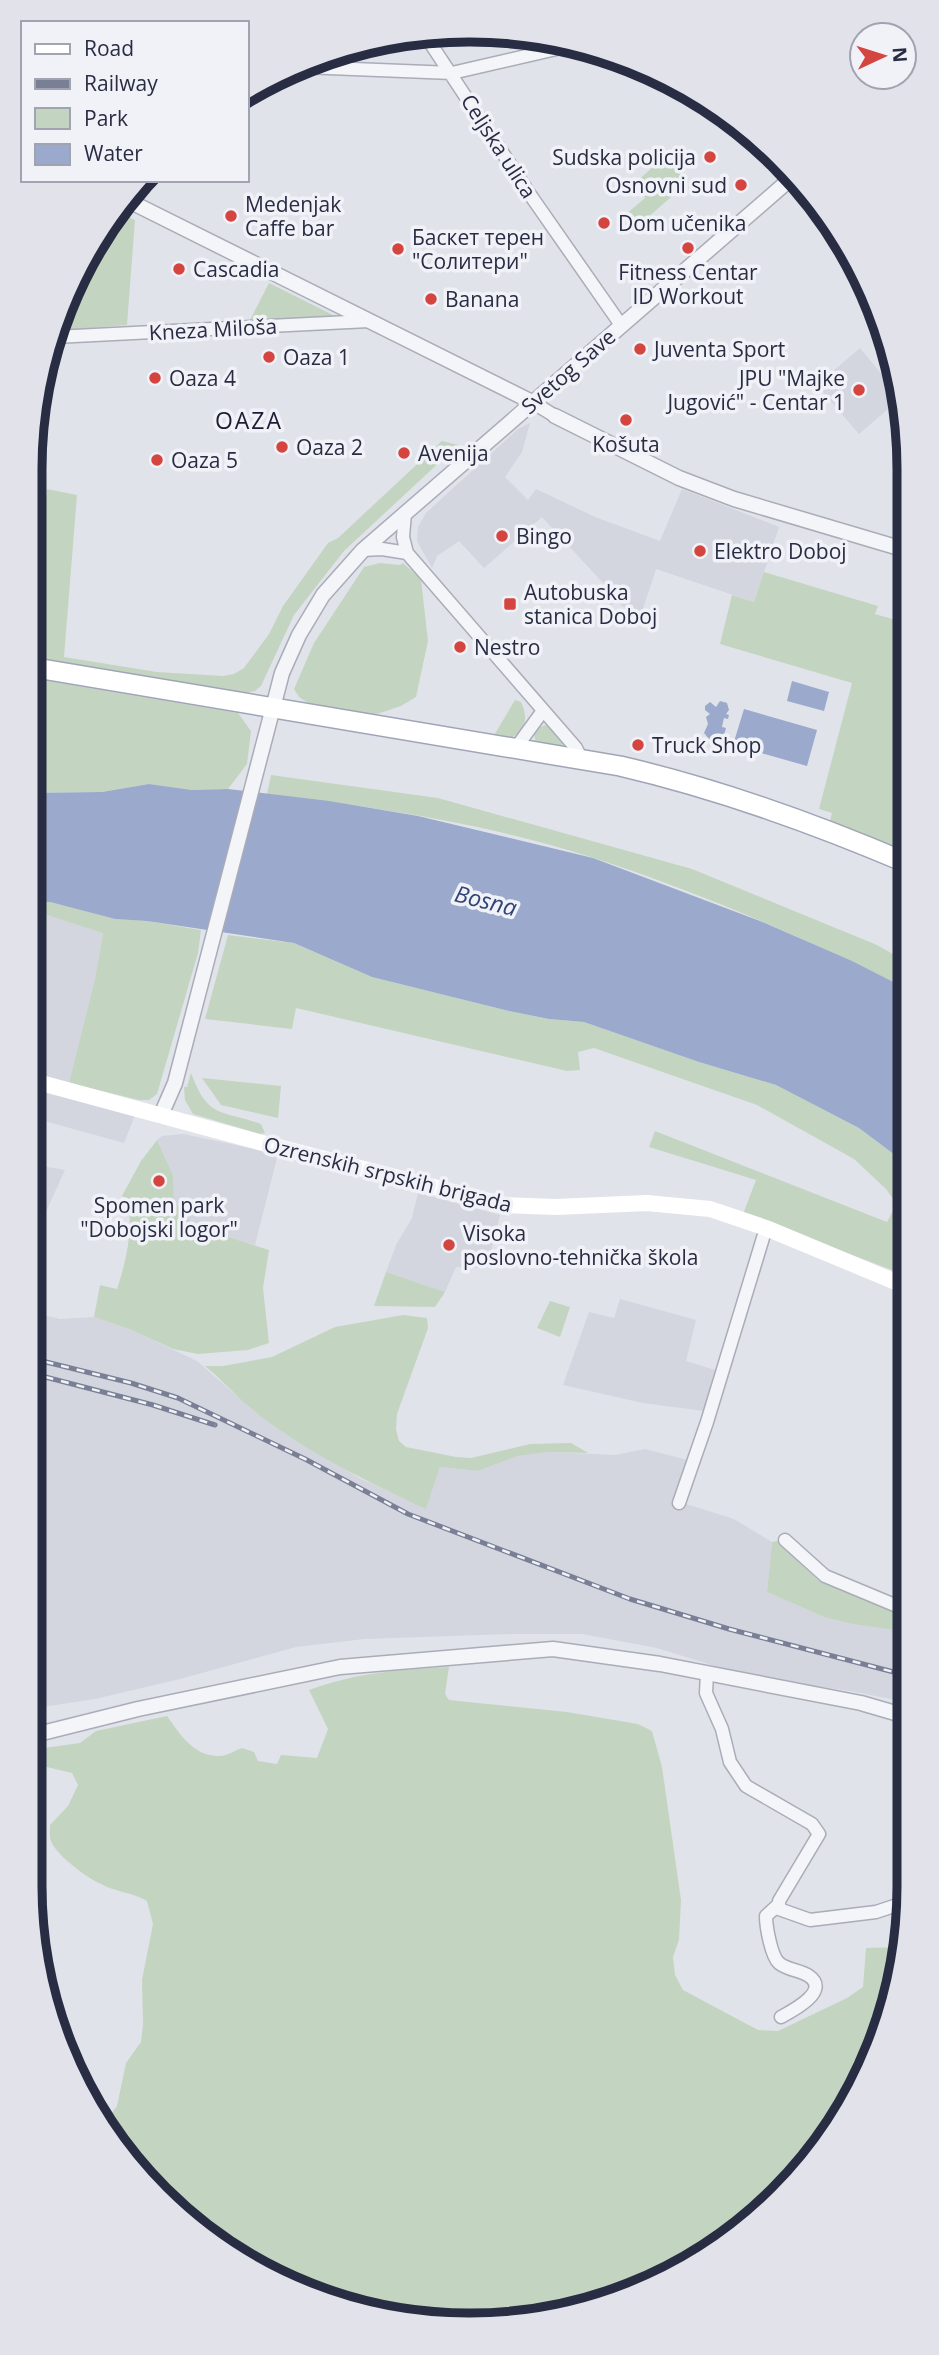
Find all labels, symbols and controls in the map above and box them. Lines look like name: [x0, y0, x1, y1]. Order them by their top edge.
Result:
legend: [21, 21, 248, 182]
north arrow: [848, 21, 918, 91]
text: Road: [84, 34, 134, 62]
text: N: [886, 46, 913, 63]
text: Railway: [84, 69, 158, 97]
street label: Celjska ulica: [455, 88, 543, 204]
text: Park: [84, 104, 128, 132]
text: Water: [84, 139, 143, 167]
place label: Sudska policija: [552, 143, 696, 171]
marker: Sudska policija: [702, 149, 718, 165]
place label: Osnovni sud: [605, 171, 727, 199]
marker: Osnovni sud: [733, 177, 749, 193]
place label: Medenjak Caffe bar: [245, 190, 341, 242]
marker: Medenjak Caffe bar: [223, 208, 239, 224]
place label: Dom učenika: [618, 209, 746, 237]
marker: Dom učenika: [596, 215, 612, 231]
place label: Баскет терен "Солитери": [412, 223, 544, 275]
marker: Fitness Centar ID Workout: [680, 240, 696, 256]
marker: Баскет терен "Солитери": [390, 241, 406, 257]
place label: Cascadia: [193, 255, 279, 283]
place label: Fitness Centar ID Workout: [618, 258, 758, 310]
marker: Cascadia: [171, 261, 187, 277]
place label: Banana: [445, 285, 519, 313]
marker: Banana: [423, 291, 439, 307]
street label: Kneza Miloša: [148, 312, 278, 346]
street label: Svetog Save: [515, 322, 621, 420]
place label: Juventa Sport: [652, 335, 785, 363]
marker: Juventa Sport: [632, 341, 648, 357]
place label: Oaza 1: [283, 343, 350, 371]
marker: Oaza 1: [261, 349, 277, 365]
place label: Oaza 4: [169, 364, 236, 392]
place label: JPU "Majke Jugović" - Centar 1: [665, 364, 845, 416]
marker: Oaza 4: [147, 370, 163, 386]
marker: JPU "Majke Jugović" - Centar 1: [851, 382, 867, 398]
district label: OAZA: [215, 404, 283, 436]
marker: Košuta: [618, 412, 634, 428]
place label: Košuta: [592, 430, 660, 458]
place label: Oaza 2: [296, 433, 363, 461]
marker: Oaza 2: [274, 439, 290, 455]
place label: Avenija: [418, 439, 489, 467]
marker: Avenija: [396, 445, 412, 461]
place label: Oaza 5: [171, 446, 238, 474]
marker: Oaza 5: [149, 452, 165, 468]
place label: Bingo: [516, 522, 572, 550]
marker: Bingo: [494, 528, 510, 544]
place label: Elektro Doboj: [714, 537, 847, 565]
marker: Elektro Doboj: [692, 543, 708, 559]
place label: Autobuska stanica Doboj: [524, 578, 657, 630]
marker: Autobuska stanica Doboj: [502, 596, 518, 612]
place label: Nestro: [474, 633, 540, 661]
marker: Nestro: [452, 639, 468, 655]
place label: Truck Shop: [652, 731, 761, 759]
marker: Truck Shop: [630, 737, 646, 753]
water label: Bosna: [452, 877, 520, 923]
street label: Ozrenskih srpskih brigada: [261, 1130, 515, 1218]
marker: Spomen park "Dobojski logor": [151, 1173, 167, 1189]
place label: Spomen park "Dobojski logor": [80, 1191, 238, 1243]
place label: Visoka poslovno-tehnička škola: [463, 1219, 698, 1271]
marker: Visoka poslovno-tehnička škola: [441, 1237, 457, 1253]

